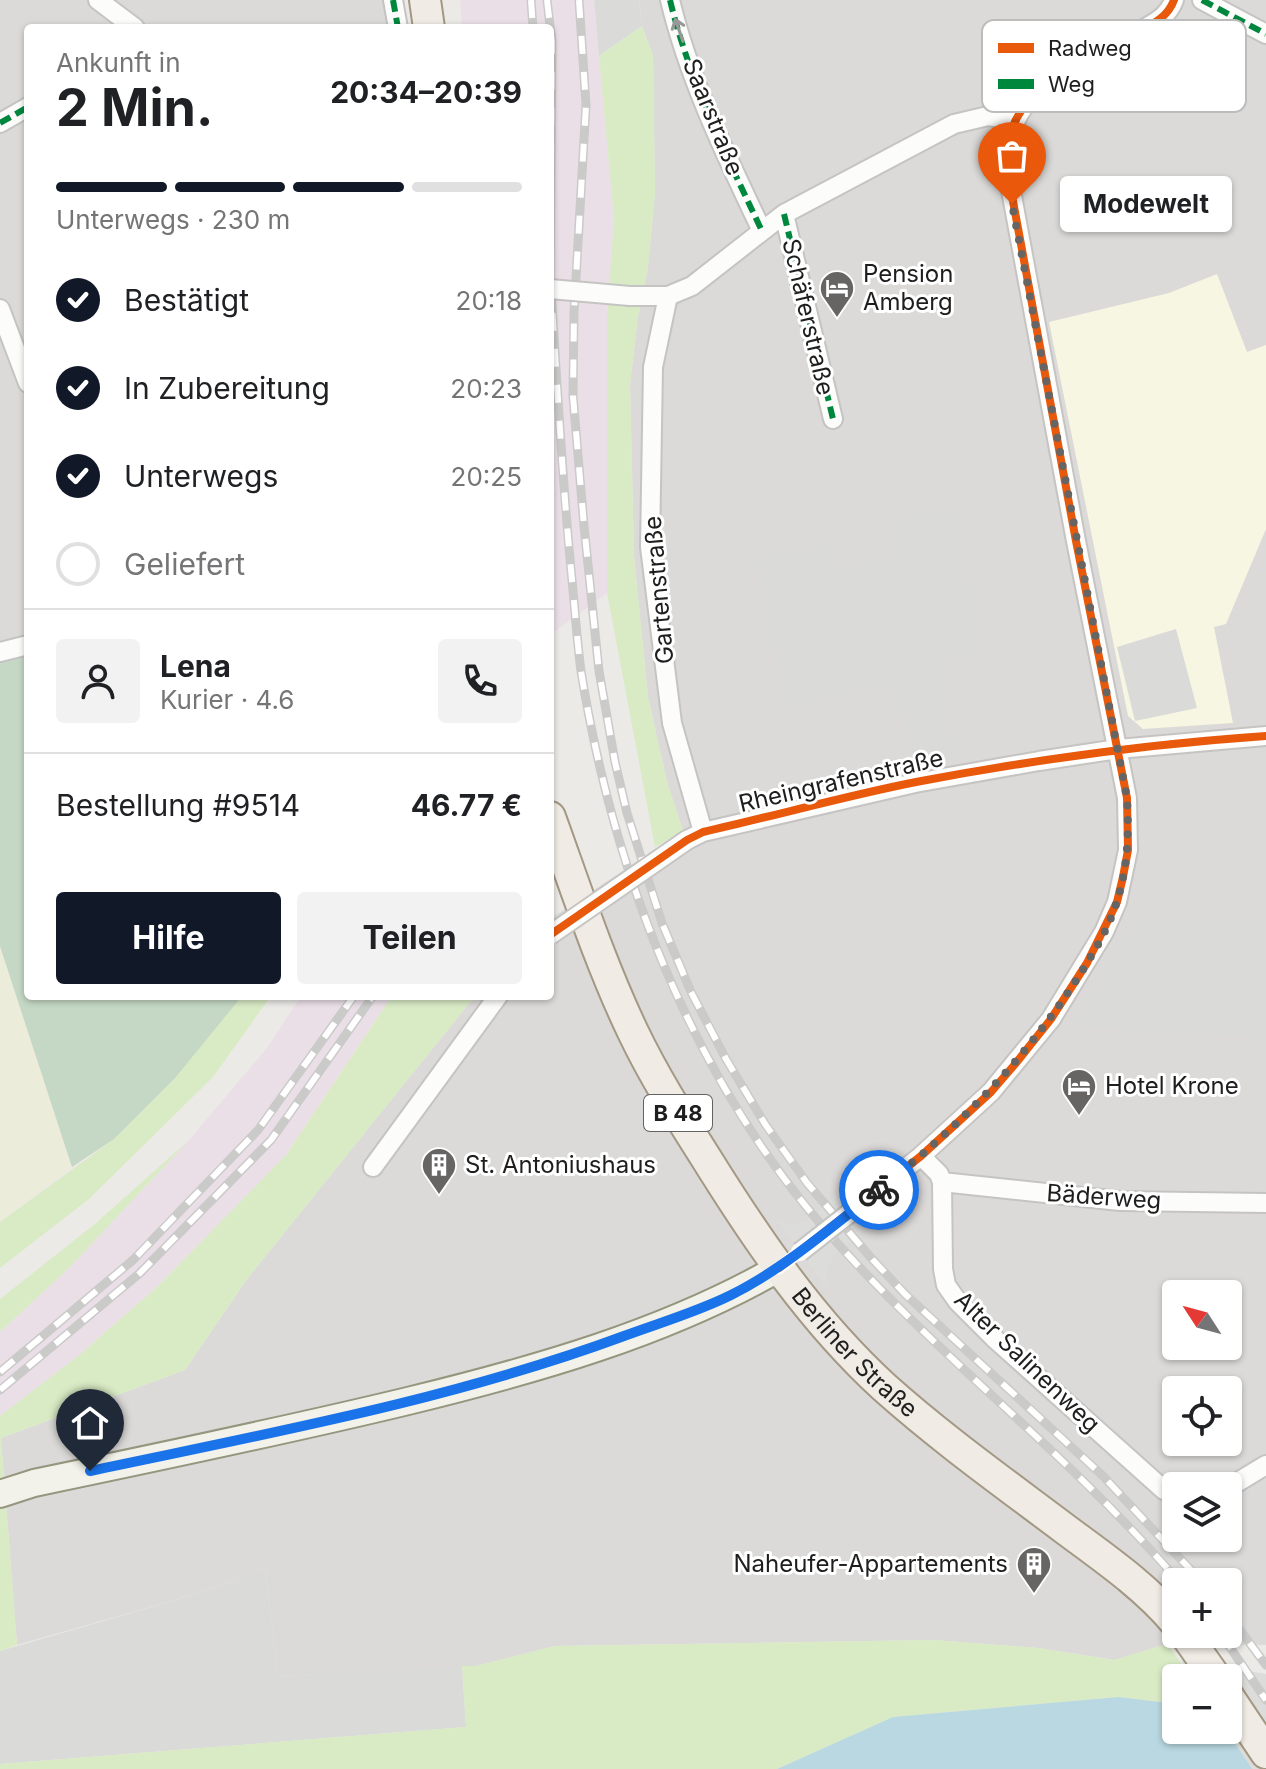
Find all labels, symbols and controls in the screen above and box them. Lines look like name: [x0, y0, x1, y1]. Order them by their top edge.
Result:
one-way arrow: [671, 18, 686, 43]
legend: [982, 20, 1246, 112]
text: Radweg: [1048, 35, 1132, 61]
text: Ankunft in: [56, 47, 181, 78]
street label: Saarstraße: [677, 54, 750, 179]
text: Weg: [1048, 71, 1095, 97]
text: 20:34–20:39: [330, 74, 522, 110]
text: 2 Min.: [56, 76, 213, 139]
pin: [978, 122, 1046, 204]
icon: bag: [990, 134, 1034, 178]
callout: Modewelt: [1060, 176, 1232, 232]
text: Modewelt: [1083, 188, 1209, 219]
text: Unterwegs · 230 m: [56, 204, 290, 235]
street label: Schäferstraße: [776, 236, 841, 398]
place label: Pension Amberg: [863, 259, 953, 316]
hotel icon: Pension Amberg: [818, 269, 856, 319]
icon: check: [56, 278, 100, 322]
text: Bestätigt: [124, 282, 249, 318]
text: 20:18: [456, 285, 522, 316]
icon: check: [56, 366, 100, 410]
text: In Zubereitung: [124, 370, 330, 406]
text: 20:23: [450, 373, 522, 404]
icon: check: [56, 454, 100, 498]
text: Unterwegs: [124, 458, 278, 494]
text: 20:25: [451, 461, 522, 492]
street label: Gartenstraße: [638, 515, 679, 665]
text: Geliefert: [124, 546, 245, 582]
button: person: [56, 639, 140, 723]
button: phone: [438, 639, 522, 723]
text: Lena: [160, 648, 231, 684]
text: Kurier · 4.6: [160, 684, 294, 715]
street label: Rheingrafenstraße: [736, 743, 946, 818]
text: Bestellung #9514: [56, 787, 300, 823]
text: 46.77 €: [411, 787, 522, 823]
button: Hilfe: [56, 892, 281, 984]
button: Teilen: [297, 892, 522, 984]
hotel icon: Hotel Krone: [1060, 1067, 1098, 1117]
place label: Hotel Krone: [1105, 1071, 1239, 1100]
road number: B 48: [644, 1095, 712, 1131]
building icon: St. Antoniushaus: [420, 1146, 458, 1196]
place label: St. Antoniushaus: [465, 1150, 656, 1179]
courier: [839, 1150, 919, 1230]
icon: bike: [857, 1168, 901, 1212]
street label: Bäderweg: [1046, 1178, 1162, 1215]
north arrow: [1162, 1280, 1242, 1360]
map controls: [1162, 1280, 1242, 1744]
street label: Berliner Straße: [786, 1282, 923, 1423]
street label: Alter Salinenweg: [949, 1285, 1106, 1438]
button: locate: [1162, 1376, 1242, 1456]
pin: [56, 1389, 124, 1471]
icon: home: [68, 1401, 112, 1445]
button: layers: [1162, 1472, 1242, 1552]
building icon: Naheufer-Appartements: [1015, 1545, 1053, 1595]
place label: Naheufer-Appartements: [733, 1549, 1008, 1578]
button: +: [1162, 1568, 1242, 1648]
button: −: [1162, 1664, 1242, 1744]

